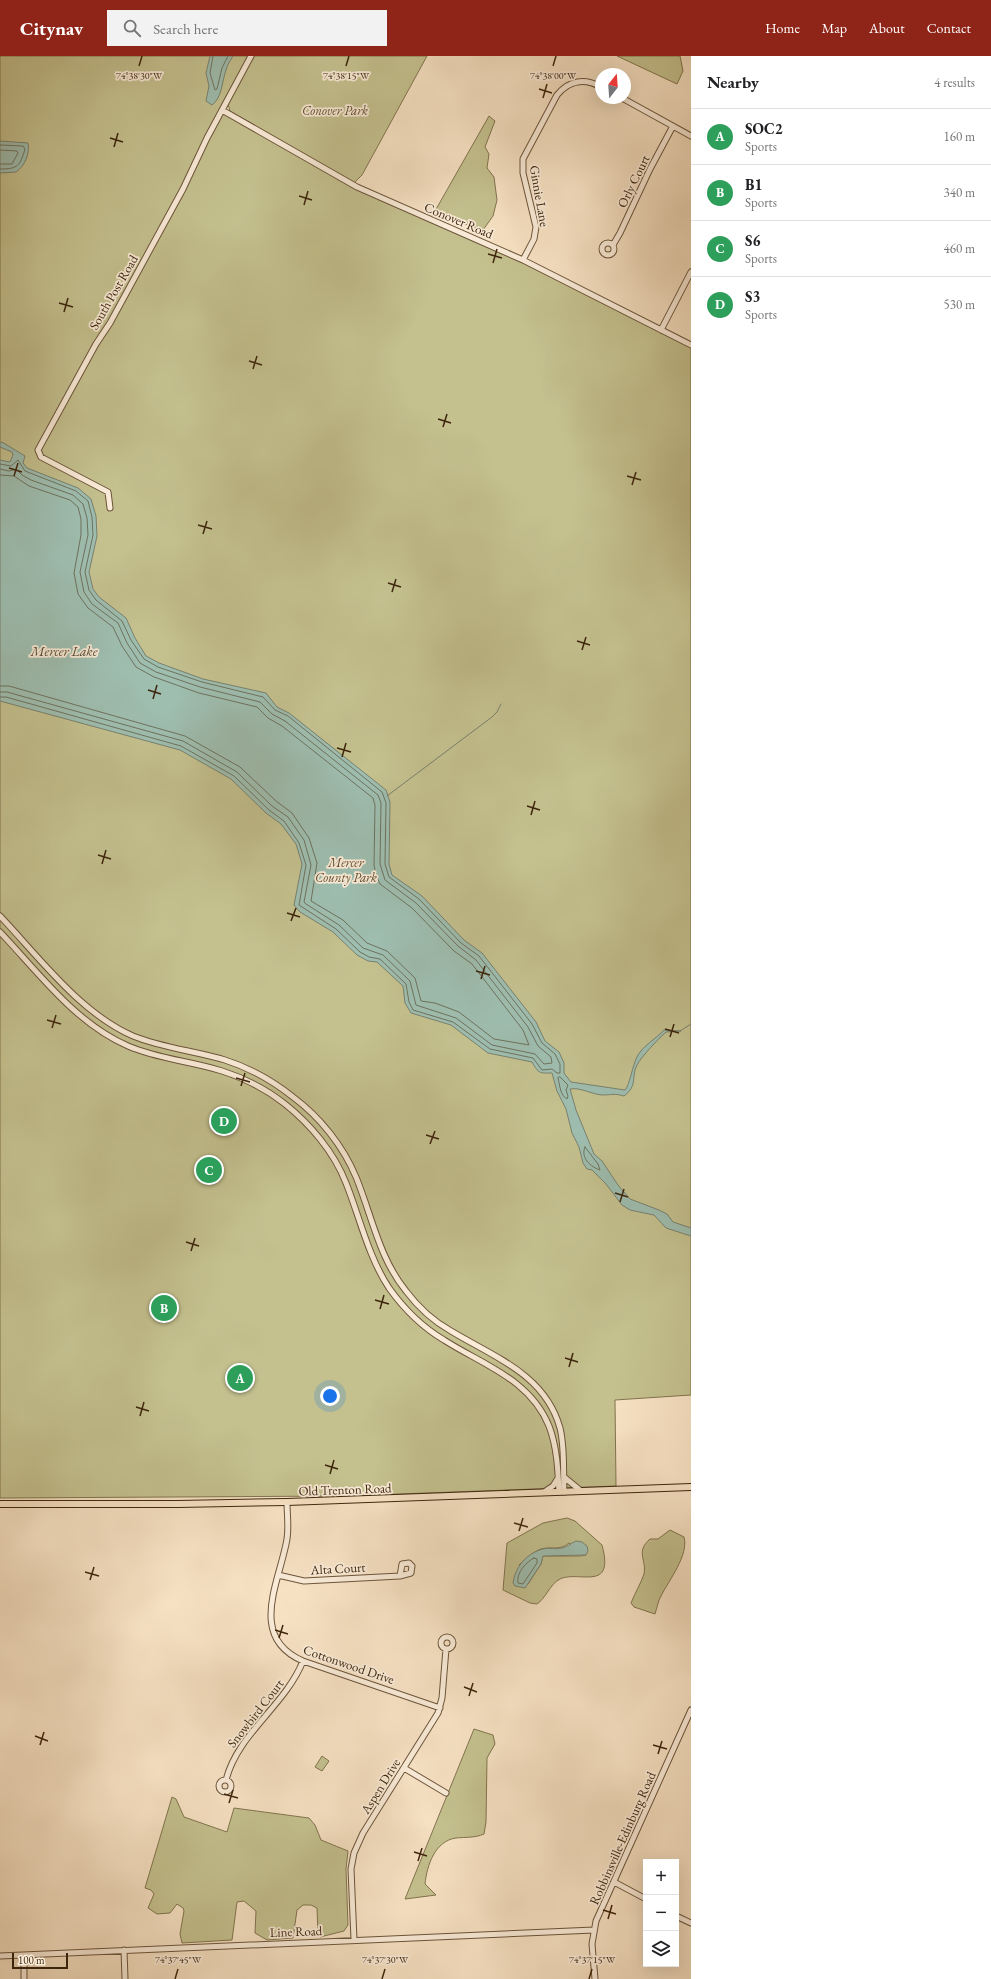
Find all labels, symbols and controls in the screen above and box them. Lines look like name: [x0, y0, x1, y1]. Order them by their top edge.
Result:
search box: [107, 10, 387, 46]
text: Citynav: [20, 16, 83, 41]
icon: search: [121, 17, 143, 39]
text: Search here: [153, 19, 218, 38]
text: Home: [765, 19, 800, 37]
text: Map: [822, 19, 847, 37]
text: About: [869, 19, 905, 37]
text: Contact: [927, 19, 971, 37]
north arrow: [595, 68, 631, 104]
text: 74°38'30"W: [116, 69, 163, 82]
text: 74°38'15"W: [323, 69, 370, 82]
text: 74°38'00"W: [530, 69, 577, 82]
text: Nearby: [707, 71, 759, 93]
text: 4 results: [934, 74, 975, 91]
park label: Conover Park: [302, 102, 368, 119]
text: SOC2: [745, 119, 783, 138]
text: A: [715, 128, 725, 145]
text: 160 m: [944, 128, 975, 145]
text: Sports: [745, 138, 777, 155]
street label: Orly Court: [613, 152, 654, 210]
street label: Ginnie Lane: [526, 164, 553, 228]
text: B1: [745, 175, 762, 194]
text: B: [716, 184, 724, 201]
text: 340 m: [944, 184, 975, 201]
text: Sports: [745, 194, 777, 211]
street label: Conover Road: [422, 198, 496, 243]
text: S6: [745, 231, 760, 250]
text: C: [715, 240, 725, 257]
text: 460 m: [944, 240, 975, 257]
text: Sports: [745, 250, 777, 267]
street label: South Post Road: [85, 251, 142, 333]
text: S3: [745, 287, 760, 306]
text: D: [715, 296, 725, 313]
text: 530 m: [944, 296, 975, 313]
text: Sports: [745, 306, 777, 323]
water label: Mercer Lake: [30, 642, 98, 660]
park label: Mercer County Park: [315, 854, 377, 886]
pin: D: [211, 1106, 237, 1136]
pin: C: [196, 1155, 222, 1185]
pin: B: [151, 1293, 177, 1323]
pin: A: [227, 1363, 253, 1393]
your location: [320, 1386, 340, 1406]
street label: Old Trenton Road: [298, 1479, 392, 1500]
street label: Alta Court: [309, 1559, 366, 1578]
street label: Cottonwood Drive: [301, 1641, 397, 1688]
street label: Snowbird Court: [223, 1676, 287, 1751]
street label: Aspen Drive: [356, 1755, 404, 1818]
street label: Robbinsville-Edinburg Road: [585, 1769, 660, 1907]
map controls: [643, 1859, 679, 1967]
button: +: [643, 1859, 679, 1895]
button: −: [643, 1895, 679, 1931]
street label: Line Road: [269, 1922, 323, 1941]
button: layers: [643, 1931, 679, 1967]
scale bar: [12, 1951, 68, 1970]
text: 100 m: [18, 1953, 45, 1967]
text: 74°37'45"W: [155, 1953, 202, 1966]
text: 74°37'30"W: [362, 1953, 409, 1966]
text: 74°37'15"W: [569, 1953, 616, 1966]

